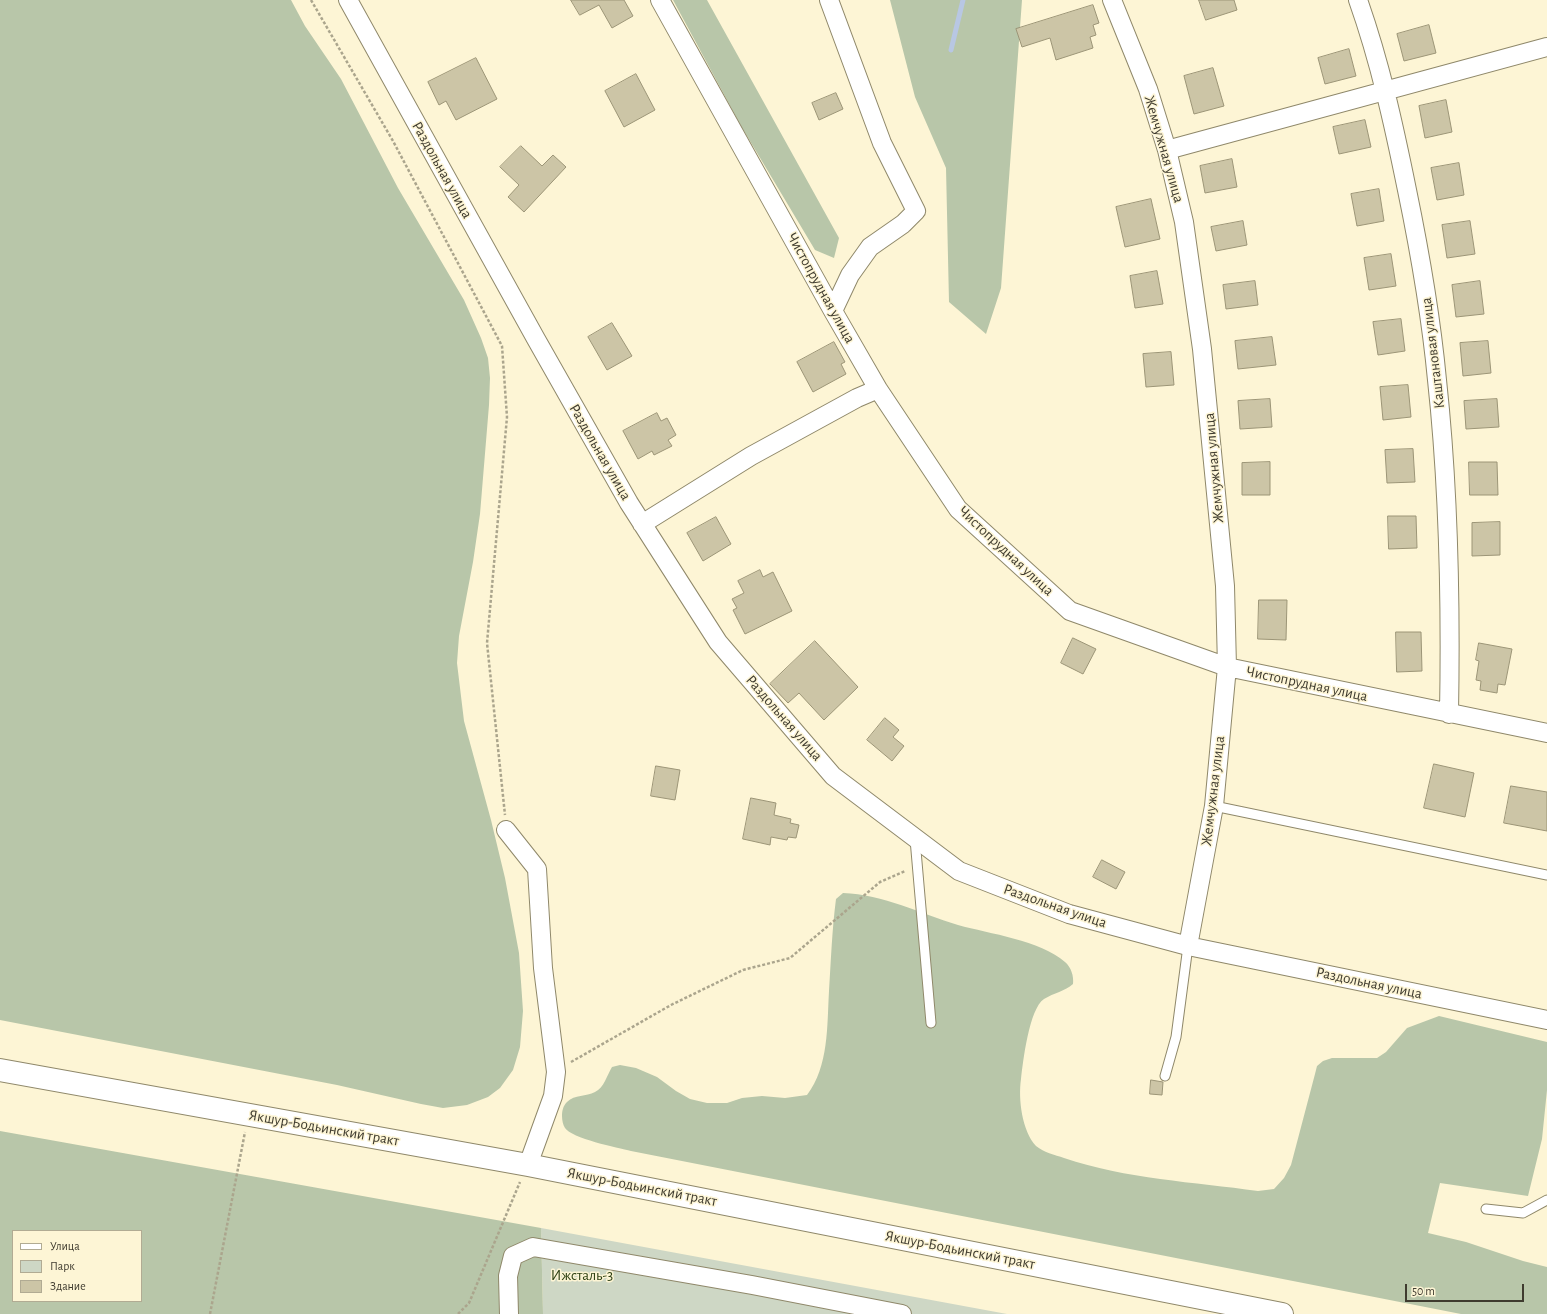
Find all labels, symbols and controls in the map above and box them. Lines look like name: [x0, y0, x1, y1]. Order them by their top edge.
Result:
street label: Жемчужная улица: [1140, 93, 1188, 205]
street label: Раздольная улица: [408, 118, 476, 222]
street label: Чистопрудная улица: [783, 230, 859, 346]
street label: Каштановая улица: [1417, 296, 1449, 410]
street label: Раздольная улица: [565, 401, 635, 503]
street label: Жемчужная улица: [1200, 412, 1228, 524]
street label: Чистопрудная улица: [955, 502, 1057, 600]
street label: Чистопрудная улица: [1245, 662, 1369, 706]
street label: Раздольная улица: [742, 671, 826, 765]
street label: Жемчужная улица: [1197, 735, 1229, 847]
street label: Раздольная улица: [1001, 880, 1109, 932]
street label: Раздольная улица: [1314, 963, 1424, 1003]
street label: Якшур-Бодьинский тракт: [248, 1106, 400, 1150]
street label: Якшур-Бодьинский тракт: [566, 1164, 718, 1210]
street label: Якшур-Бодьинский тракт: [884, 1227, 1036, 1273]
legend: [12, 1230, 142, 1302]
text: Улица: [50, 1240, 80, 1252]
text: Парк: [50, 1260, 75, 1272]
park label: Ижсталь-3: [551, 1266, 613, 1284]
scale bar: [1407, 1276, 1526, 1302]
text: Здание: [50, 1280, 86, 1292]
text: 50 m: [1412, 1285, 1435, 1297]

